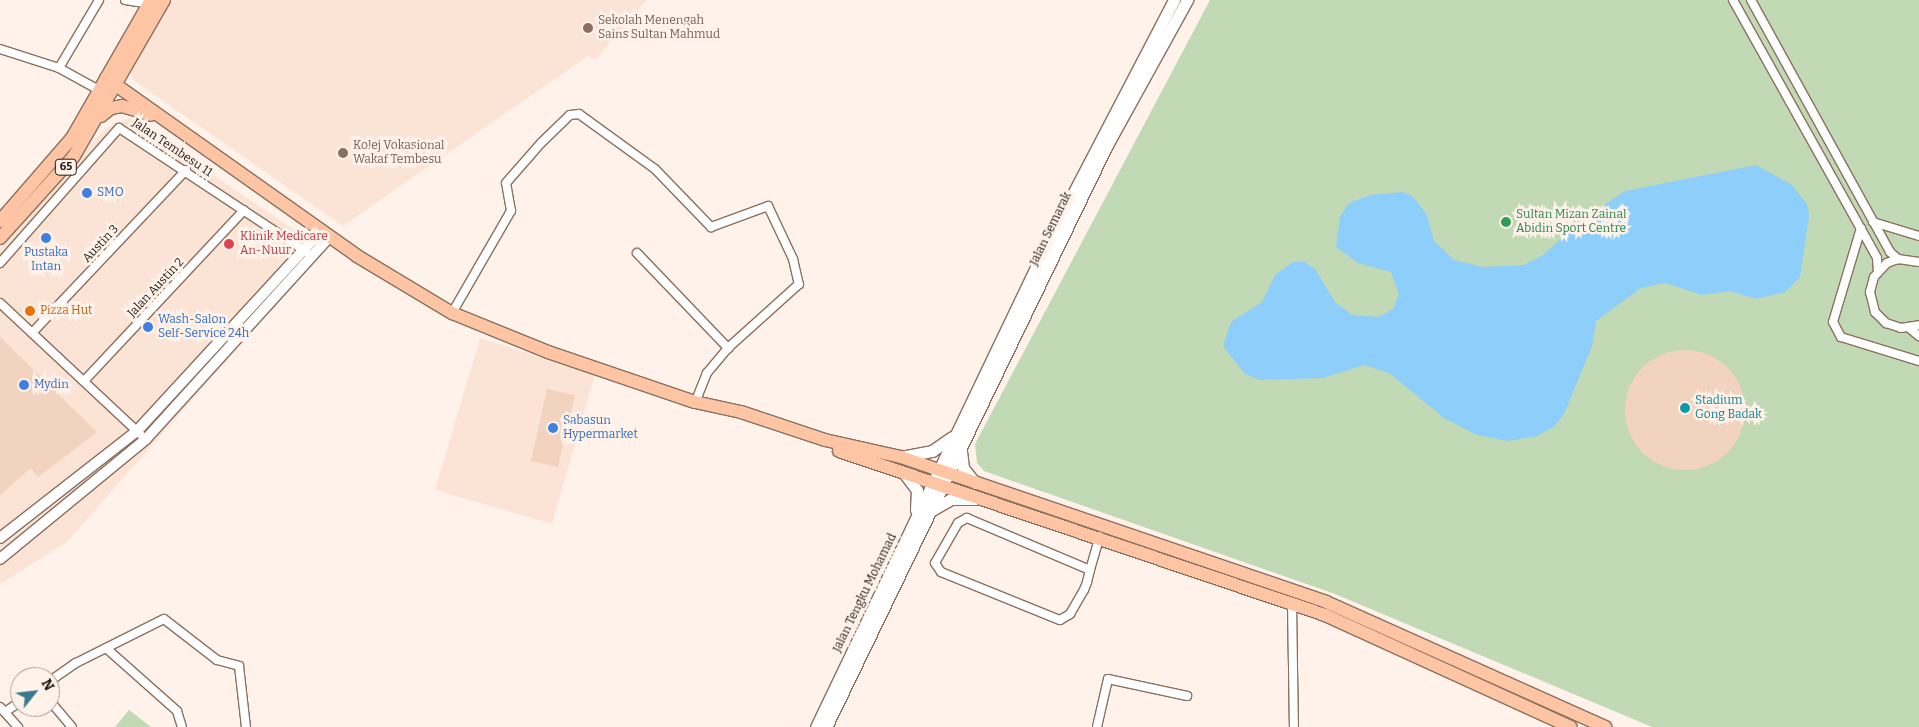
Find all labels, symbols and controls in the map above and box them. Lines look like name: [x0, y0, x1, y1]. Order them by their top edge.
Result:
place label: Sekolah Menengah Sains Sultan Mahmud: [598, 14, 720, 42]
marker: Sekolah Menengah Sains Sultan Mahmud: [582, 22, 594, 34]
street label: Jalan Tembesu 11: [129, 116, 215, 180]
place label: Kolej Vokasional Wakaf Tembesu: [353, 139, 445, 167]
marker: Kolej Vokasional Wakaf Tembesu: [337, 147, 349, 159]
road number: 65: [55, 158, 77, 176]
place label: SMO: [97, 186, 124, 200]
marker: SMO: [81, 187, 93, 199]
street label: Jalan Semarak: [1027, 190, 1075, 268]
place label: Sultan Mizan Zainal Abidin Sport Centre: [1516, 208, 1626, 236]
marker: Sultan Mizan Zainal Abidin Sport Centre: [1500, 216, 1512, 228]
street label: Austin 3: [80, 222, 122, 266]
place label: Klinik Medicare An-Nuur: [240, 230, 328, 258]
marker: Pustaka Intan: [40, 232, 52, 244]
marker: Klinik Medicare An-Nuur: [222, 237, 236, 251]
place label: Pustaka Intan: [24, 246, 68, 274]
street label: Jalan Austin 2: [125, 255, 187, 321]
place label: Pizza Hut: [40, 304, 92, 318]
marker: Pizza Hut: [24, 305, 36, 317]
place label: Wash-Salon Self-Service 24h: [158, 313, 249, 341]
marker: Wash-Salon Self-Service 24h: [142, 321, 154, 333]
place label: Mydin: [34, 378, 69, 392]
marker: Mydin: [18, 379, 30, 391]
place label: Stadium Gong Badak: [1695, 394, 1762, 422]
marker: Stadium Gong Badak: [1679, 402, 1691, 414]
place label: Sabasun Hypermarket: [563, 414, 638, 442]
marker: Sabasun Hypermarket: [547, 422, 559, 434]
street label: Jalan Tengku Mohamad: [830, 531, 900, 655]
north arrow: [10, 667, 60, 717]
text: N: [38, 676, 58, 694]

